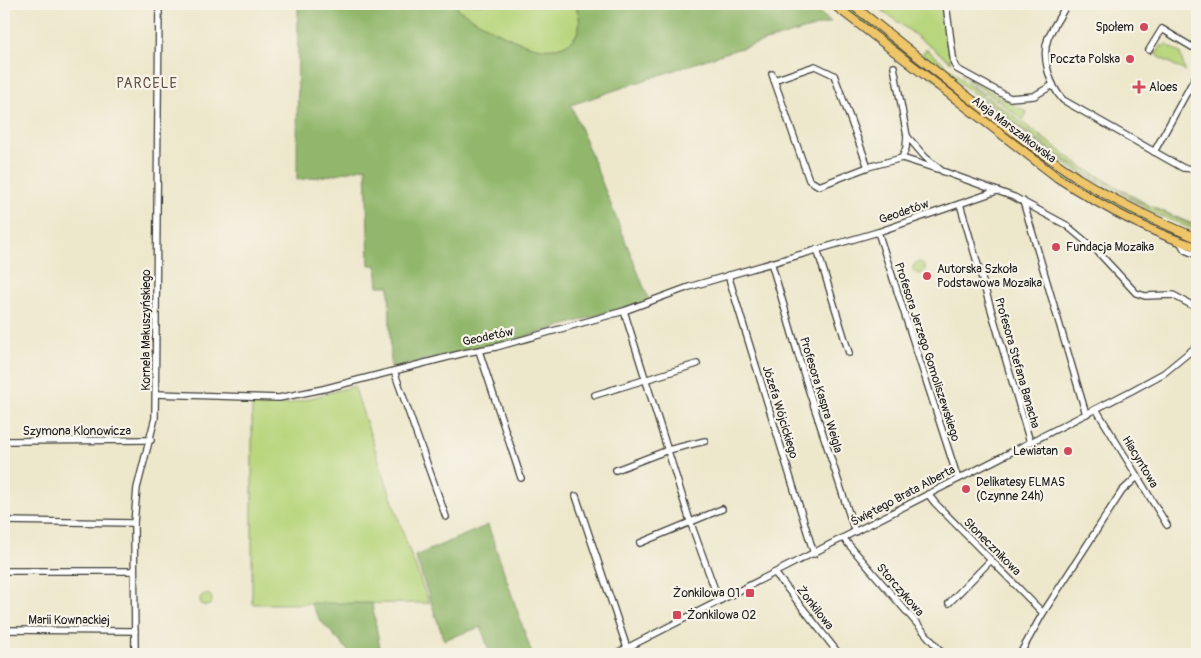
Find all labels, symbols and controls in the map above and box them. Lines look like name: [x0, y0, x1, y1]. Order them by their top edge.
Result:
place label: Społem: [1095, 20, 1134, 35]
marker: Społem: [1138, 21, 1150, 33]
place label: Poczta Polska: [1050, 52, 1120, 67]
marker: Poczta Polska: [1124, 53, 1136, 65]
district label: PARCELE: [116, 75, 178, 92]
place label: Aloes: [1149, 80, 1178, 95]
marker: Aloes: [1133, 81, 1145, 93]
street label: Aleja Marszałkowska: [969, 93, 1059, 167]
street label: Geodetów: [877, 196, 931, 228]
place label: Fundacja Mozaika: [1066, 240, 1155, 255]
marker: Fundacja Mozaika: [1050, 241, 1062, 253]
street label: Profesora Jerzego Gomoliszewskiego: [891, 261, 963, 444]
place label: Autorska Szkoła Podstawowa Mozaika: [937, 262, 1043, 291]
street label: Kornela Makuszyńskiego: [139, 269, 154, 391]
marker: Autorska Szkoła Podstawowa Mozaika: [921, 270, 933, 282]
street label: Profesora Stefana Banacha: [991, 296, 1043, 430]
street label: Geodetów: [461, 324, 515, 350]
street label: Profesora Kaspra Weigla: [796, 335, 846, 455]
street label: Józefa Wójcickiego: [759, 364, 801, 461]
street label: Szymona Klonowicza: [23, 424, 132, 439]
street label: Hiacyntowa: [1119, 433, 1162, 491]
place label: Lewiatan: [1013, 444, 1058, 459]
marker: Lewiatan: [1062, 445, 1074, 457]
street label: Świętego Brata Alberta: [848, 461, 958, 530]
place label: Delikatesy ELMAS (Czynne 24h): [976, 475, 1065, 504]
marker: Delikatesy ELMAS (Czynne 24h): [960, 483, 972, 495]
street label: Słonecznikowa: [960, 515, 1024, 579]
street label: Storczykowa: [873, 561, 927, 620]
street label: Żonkilowa: [793, 582, 838, 633]
place label: Żonkilowa 01: [673, 585, 740, 601]
marker: Żonkilowa 01: [744, 587, 756, 599]
place label: Żonkilowa 02: [687, 607, 756, 623]
marker: Żonkilowa 02: [671, 609, 683, 621]
street label: Marii Kownackiej: [28, 613, 110, 628]

